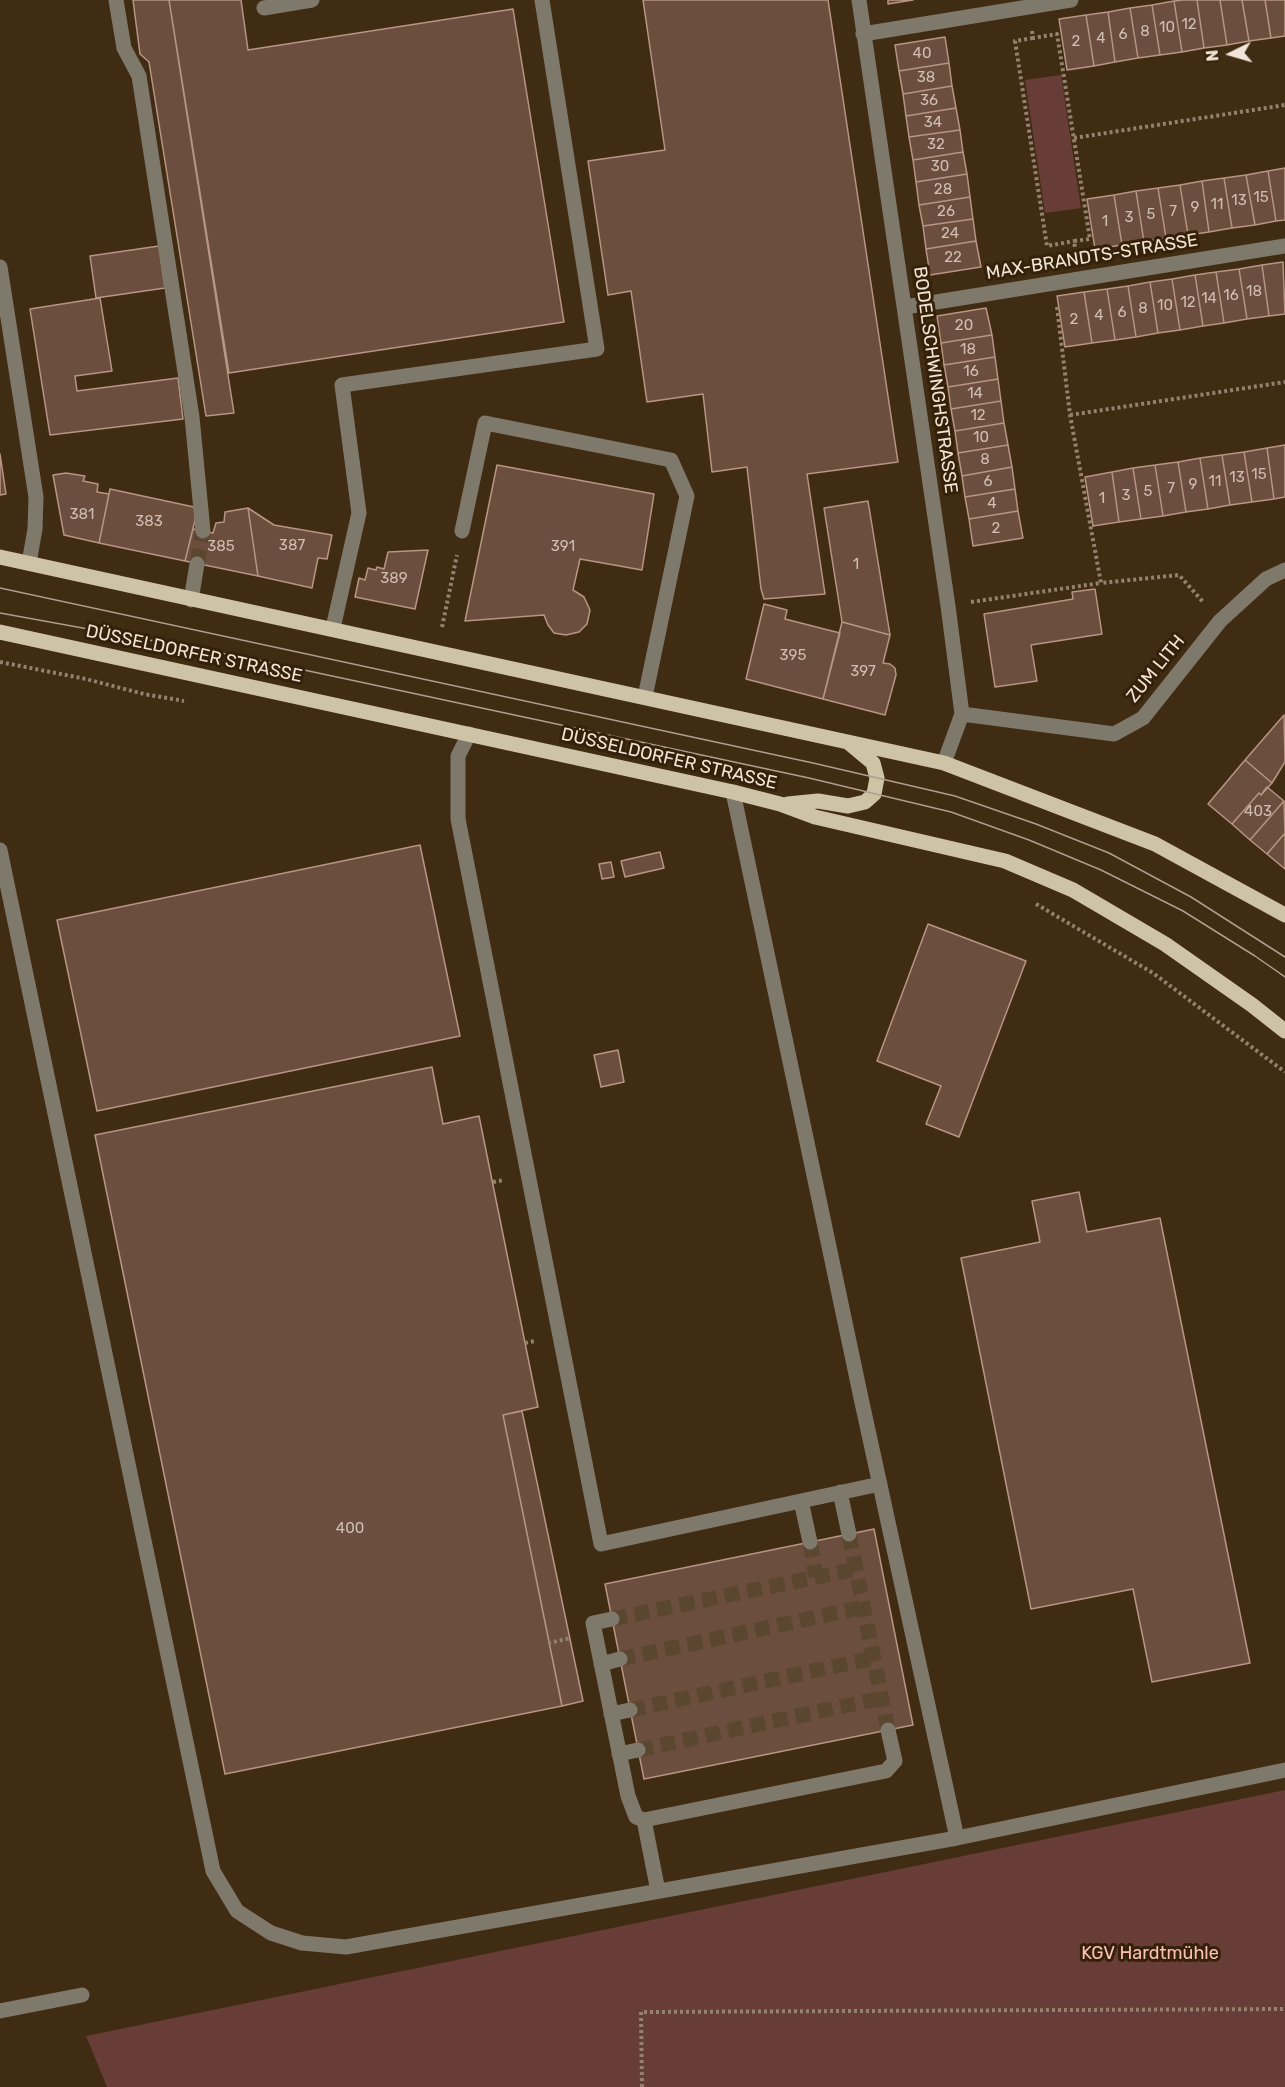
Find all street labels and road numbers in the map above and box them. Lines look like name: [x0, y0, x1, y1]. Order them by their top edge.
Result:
street label: MAX-BRANDTS-STRASSE: [985, 230, 1199, 284]
street label: BODELSCHWINGHSTRASSE: [908, 265, 962, 495]
street label: DÜSSELDORFER STRASSE: [84, 620, 304, 688]
street label: ZUM LITH: [1122, 631, 1190, 707]
street label: DÜSSELDORFER STRASSE: [559, 724, 779, 794]

